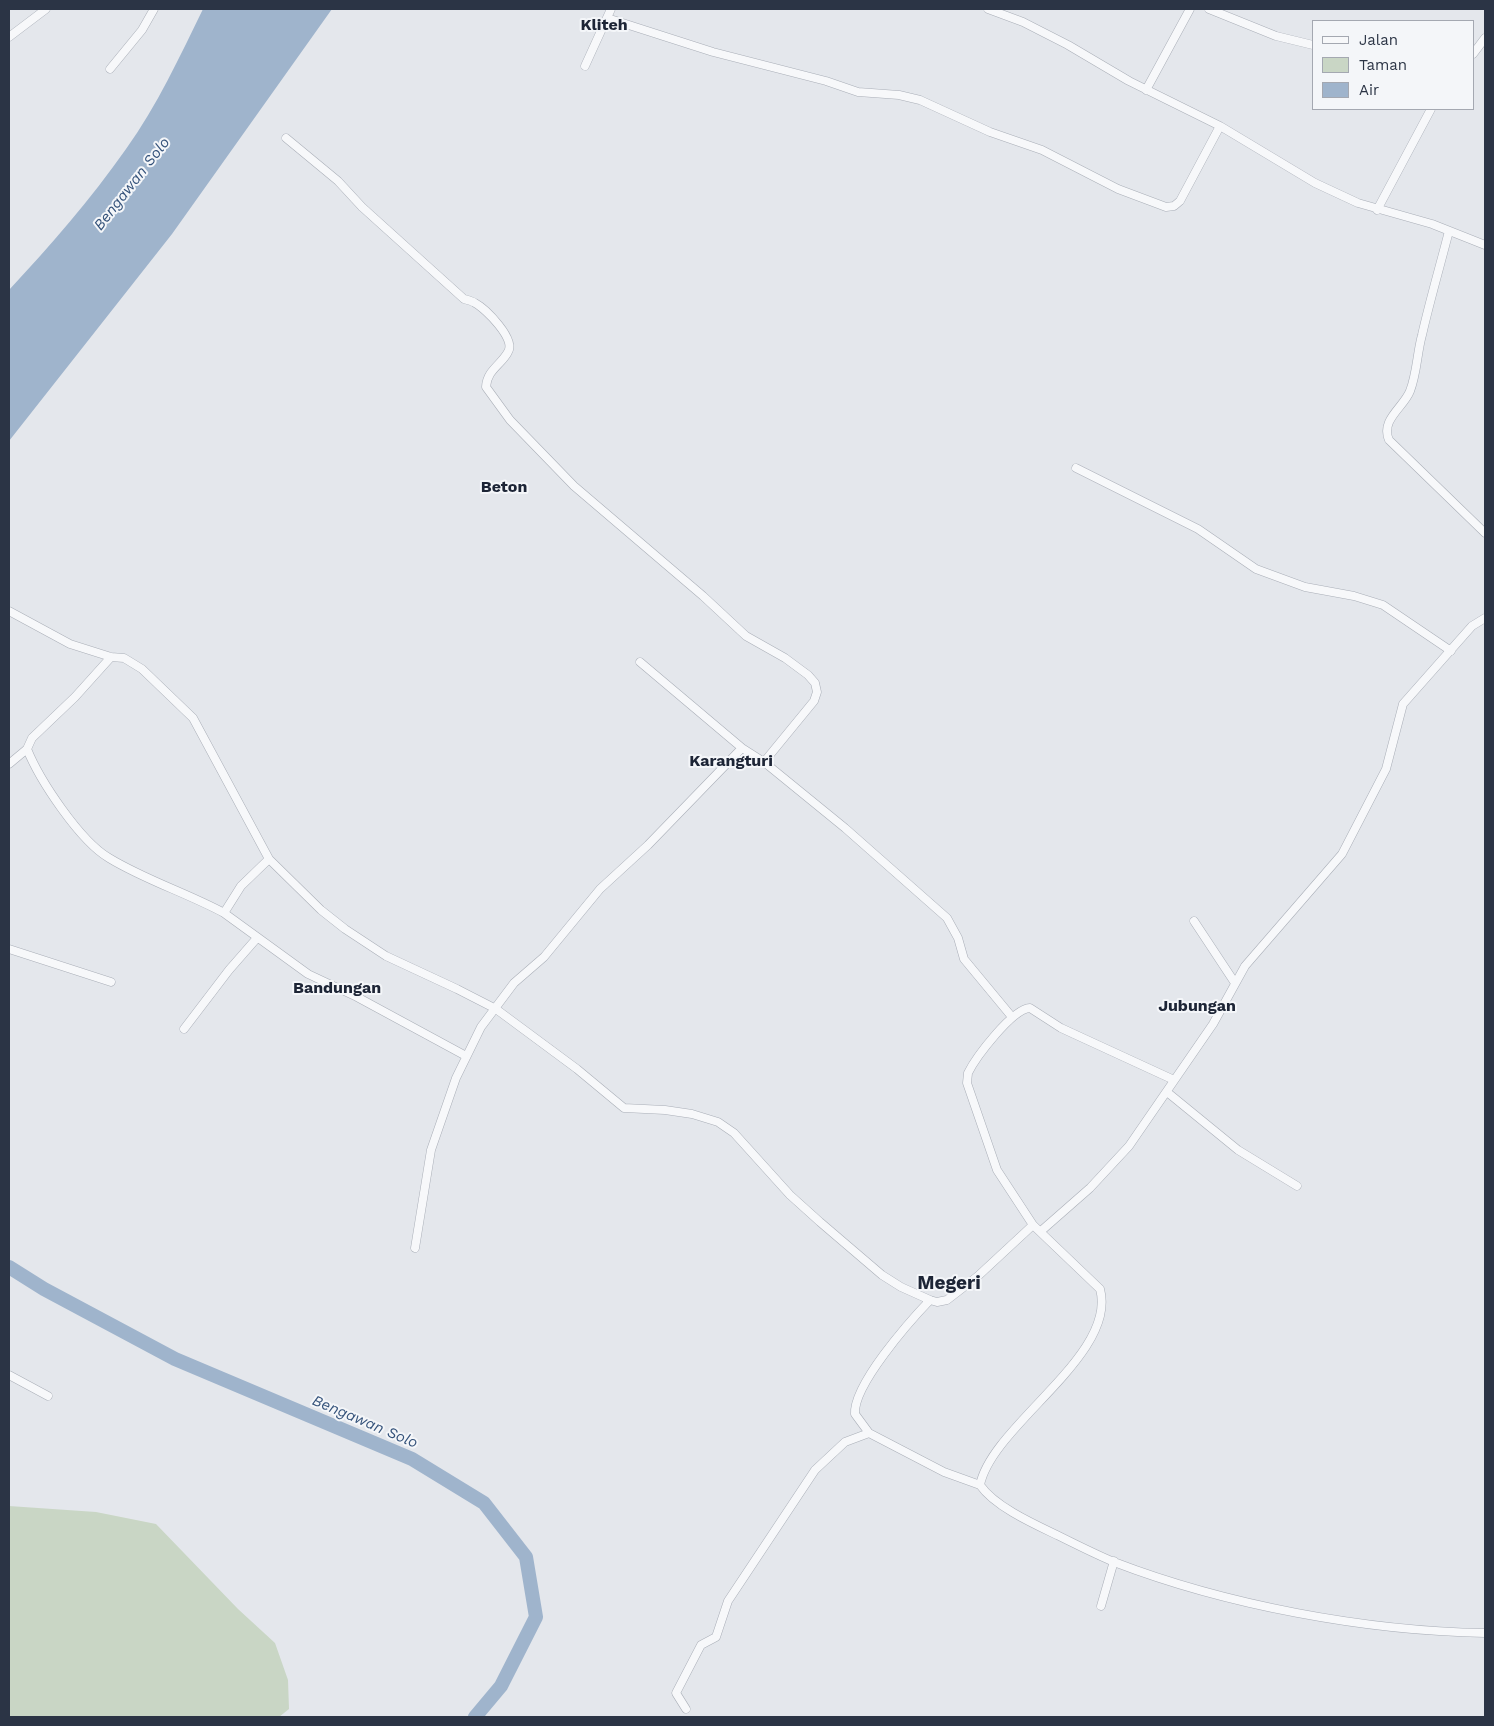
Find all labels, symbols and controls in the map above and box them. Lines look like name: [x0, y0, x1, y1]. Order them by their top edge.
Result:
district label: Kliteh: [580, 15, 628, 35]
legend: [1312, 20, 1474, 110]
text: Jalan: [1359, 31, 1398, 49]
text: Taman: [1359, 56, 1407, 74]
text: Air: [1359, 81, 1379, 99]
water label: Bengawan Solo: [90, 134, 174, 234]
district label: Beton: [481, 477, 527, 497]
district label: Karangturi: [689, 751, 773, 771]
district label: Bandungan: [293, 978, 381, 998]
district label: Jubungan: [1158, 996, 1236, 1016]
district label: Megeri: [917, 1272, 981, 1294]
water label: Bengawan Solo: [310, 1392, 420, 1452]

